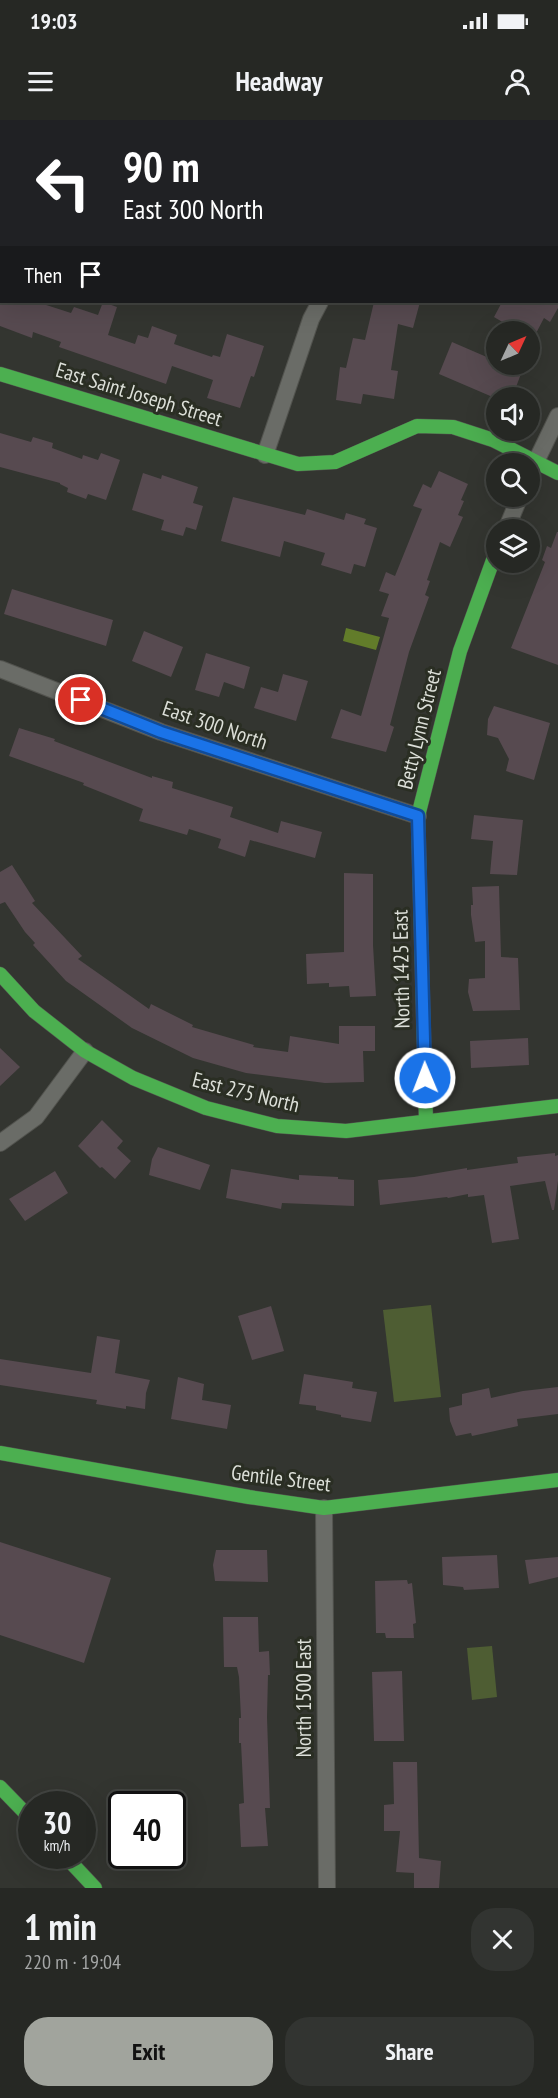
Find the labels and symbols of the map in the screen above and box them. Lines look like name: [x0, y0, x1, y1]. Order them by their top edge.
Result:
north arrow: [486, 321, 540, 375]
street label: East Saint Joseph Street: [53, 356, 226, 432]
street label: Betty Lynn Street: [391, 666, 447, 792]
pin: [55, 674, 106, 725]
street label: East 300 North: [159, 694, 271, 756]
street label: North 1425 East: [386, 909, 416, 1029]
position arrow: [393, 1046, 457, 1110]
street label: East 275 North: [190, 1066, 302, 1118]
street label: Gentile Street: [230, 1459, 333, 1498]
street label: North 1500 East: [290, 1638, 317, 1757]
speed limit sign: 40: [108, 1791, 186, 1869]

